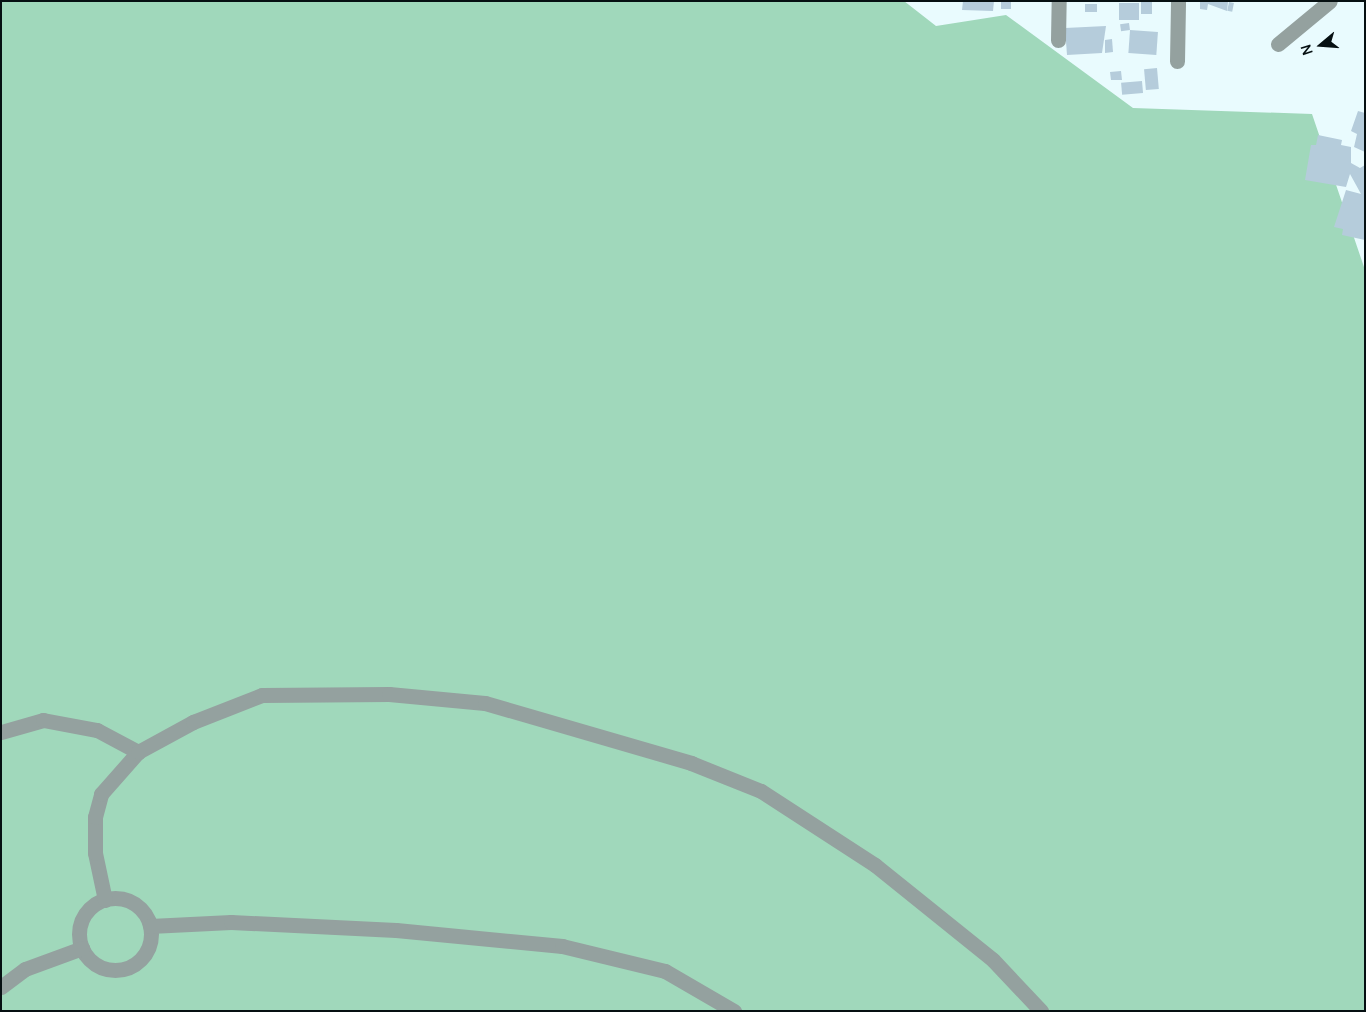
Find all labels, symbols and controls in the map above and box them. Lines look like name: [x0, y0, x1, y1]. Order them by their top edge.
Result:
north arrow: [1296, 20, 1346, 70]
text: N: [1296, 42, 1317, 58]

